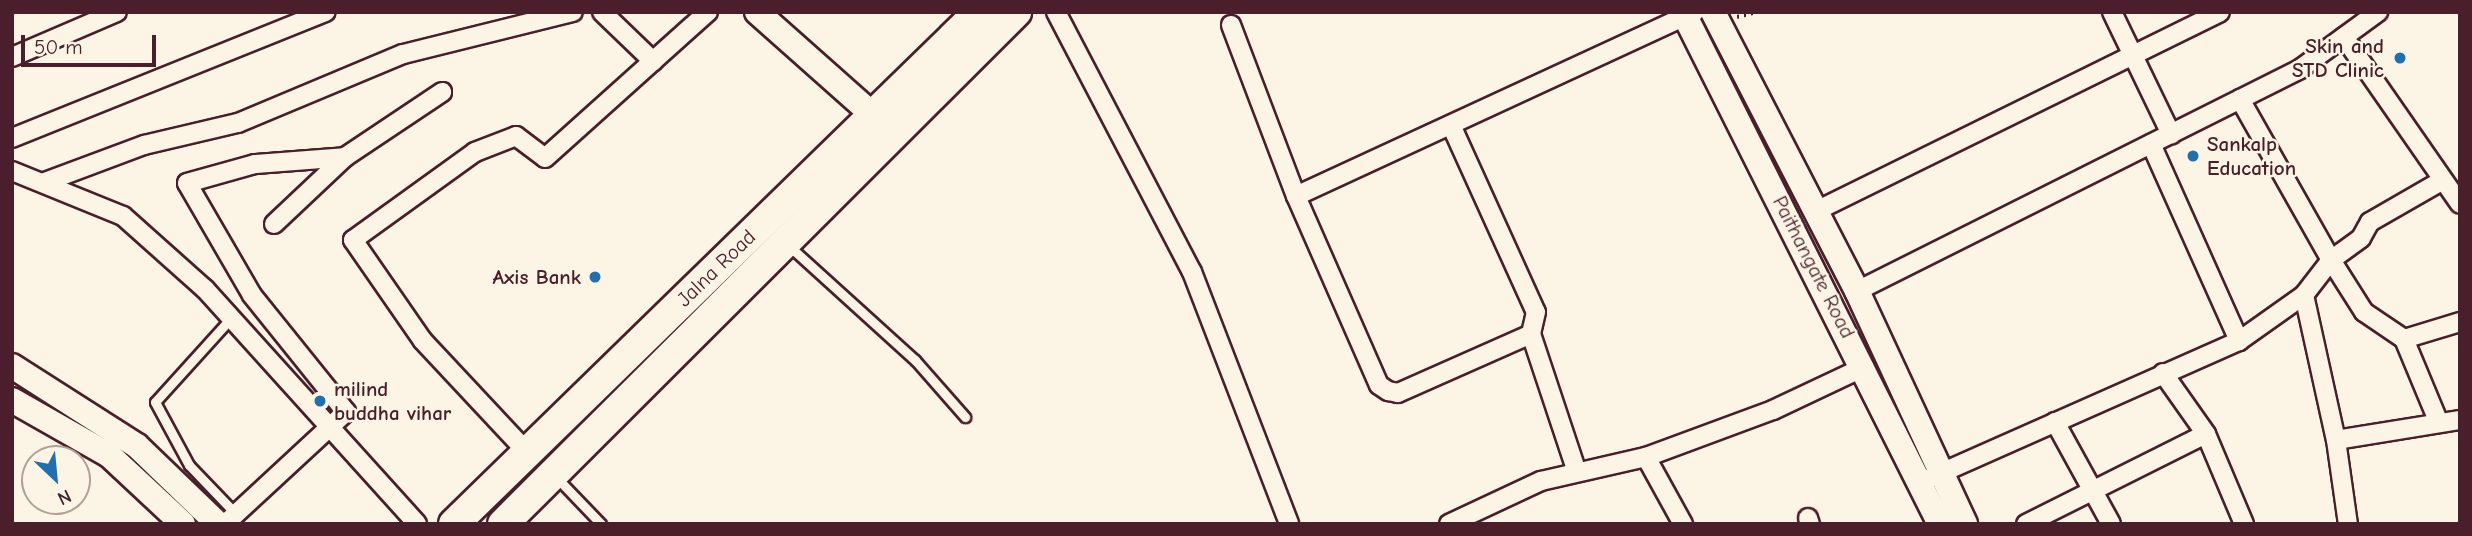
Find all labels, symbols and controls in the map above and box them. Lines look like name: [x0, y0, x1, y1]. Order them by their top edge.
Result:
scale bar: [24, 21, 159, 65]
place label: Skin and STD Clinic: [2292, 33, 2384, 83]
text: 50 m: [34, 35, 83, 59]
marker: Skin and STD Clinic: [2390, 48, 2410, 68]
place label: Sankalp Education: [2207, 131, 2296, 181]
marker: Sankalp Education: [2185, 148, 2201, 164]
street label: Paithangate Road: [1767, 192, 1861, 342]
street label: Jalna Road: [671, 224, 761, 312]
place label: Axis Bank: [492, 264, 581, 290]
marker: Axis Bank: [587, 269, 603, 285]
place label: milind buddha vihar: [334, 376, 451, 426]
marker: milind buddha vihar: [312, 393, 328, 409]
north arrow: [21, 445, 91, 515]
text: N: [54, 484, 75, 510]

